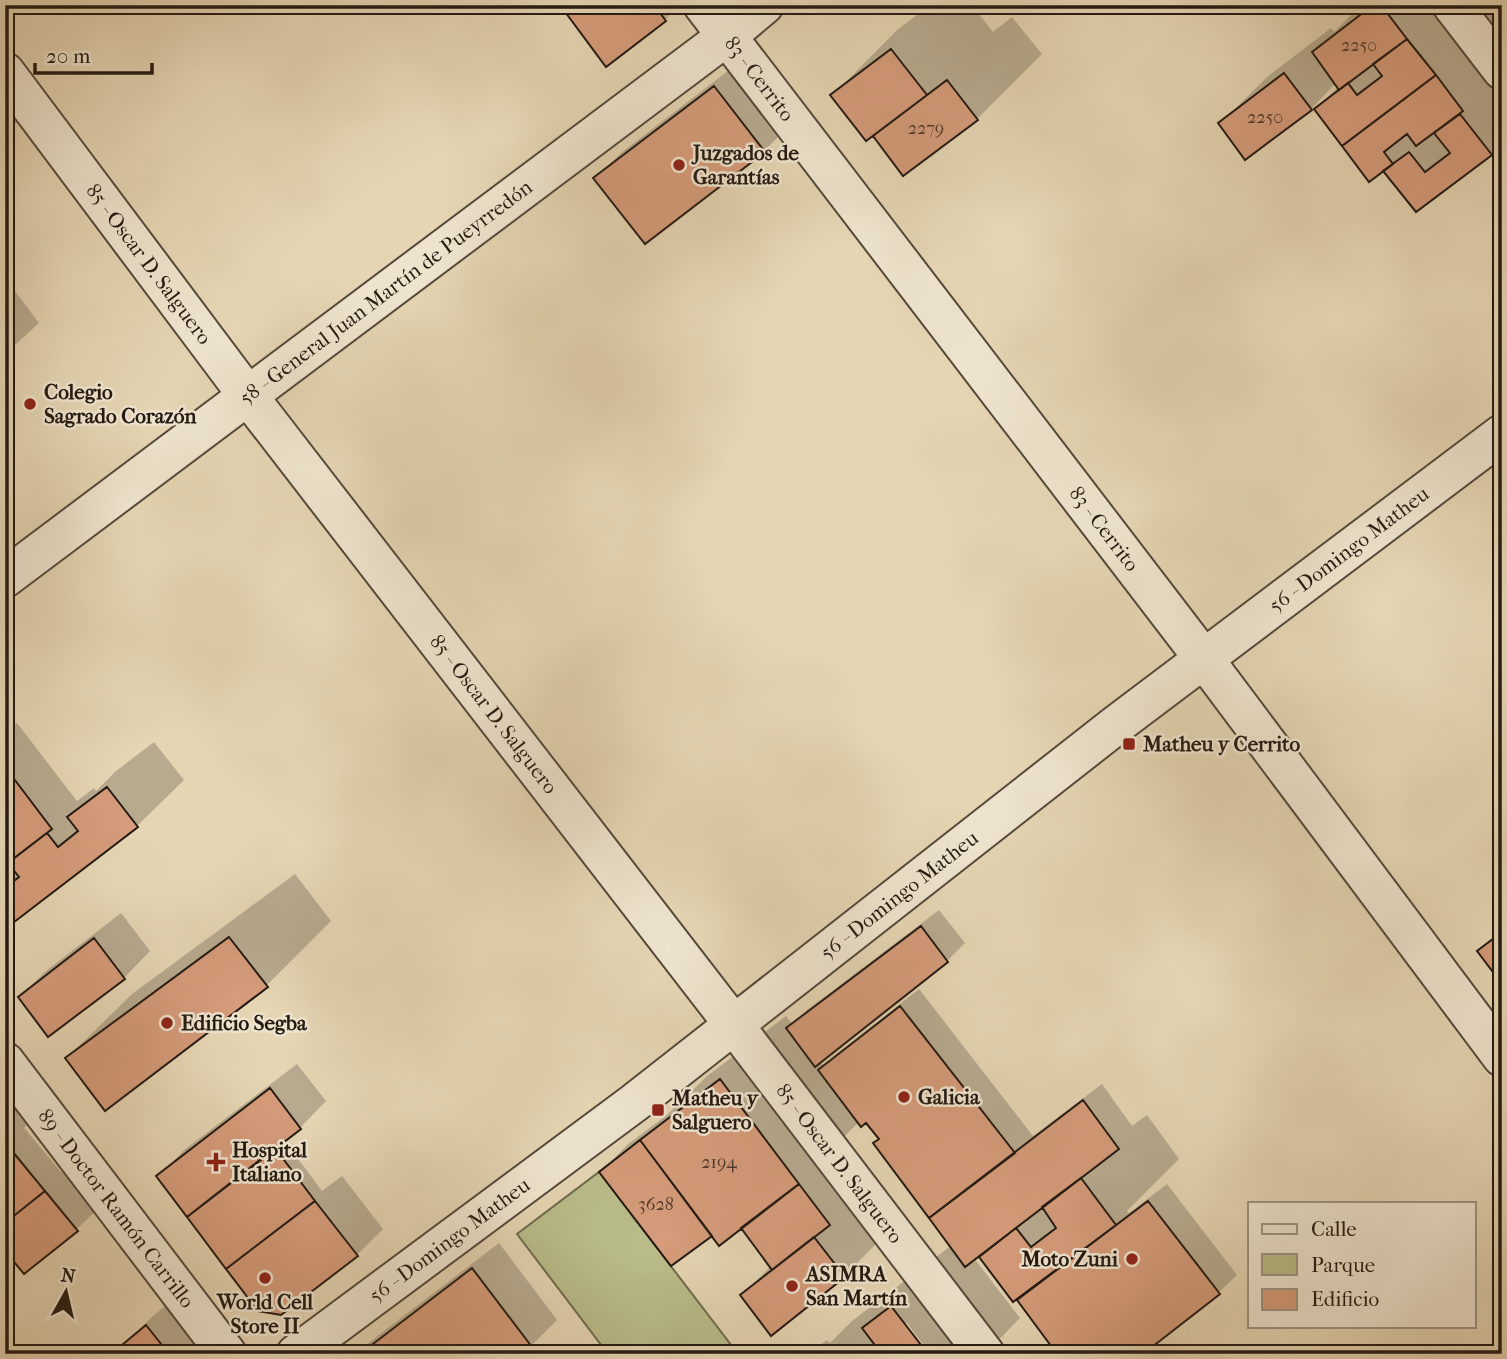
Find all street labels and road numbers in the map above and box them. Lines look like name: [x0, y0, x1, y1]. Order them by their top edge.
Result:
street label: 83 - Cerrito: [720, 32, 800, 126]
street label: 58 - General Juan Martín de Pueyrredón: [235, 175, 537, 410]
street label: 85 - Oscar D. Salguero: [81, 179, 217, 349]
street label: 56 - Domingo Matheu: [1264, 481, 1434, 618]
street label: 83 - Cerrito: [1064, 482, 1144, 576]
street label: 85 - Oscar D. Salguero: [425, 630, 563, 798]
street label: 56 - Domingo Matheu: [815, 826, 983, 964]
street label: 85 - Oscar D. Salguero: [771, 1079, 908, 1248]
street label: 89 - Doctor Ramón Carrillo: [33, 1104, 200, 1313]
street label: 56 - Domingo Matheu: [364, 1173, 535, 1308]

